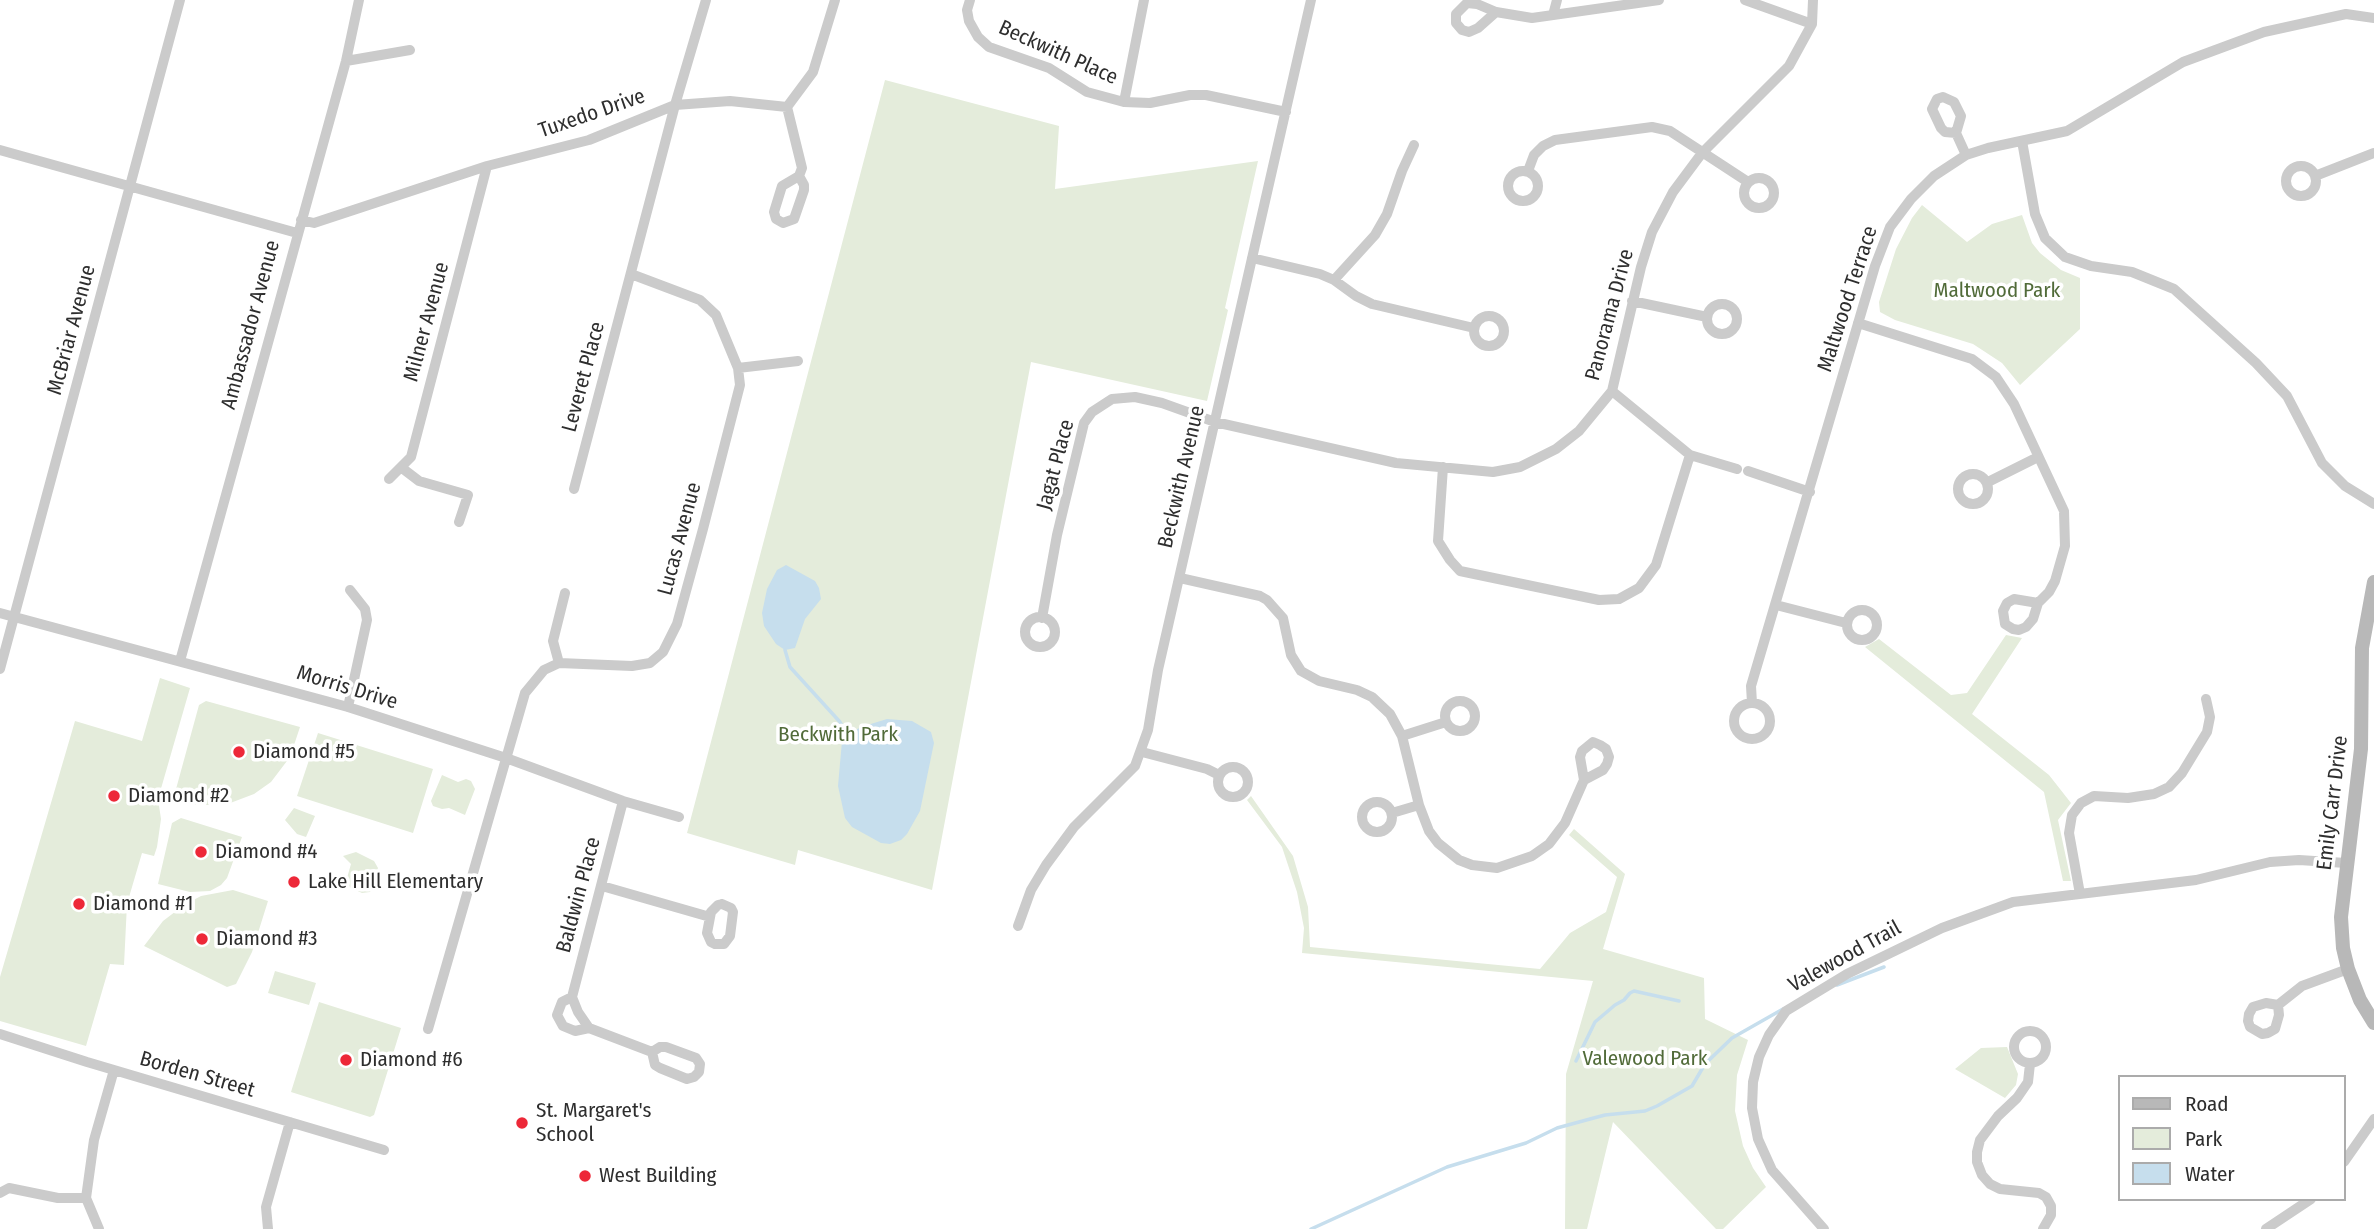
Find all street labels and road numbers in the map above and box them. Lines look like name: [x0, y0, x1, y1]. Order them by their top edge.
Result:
street label: Beckwith Place: [994, 15, 1122, 91]
street label: Tuxedo Drive: [535, 84, 649, 144]
street label: Maltwood Terrace: [1813, 223, 1883, 375]
street label: Ambassador Avenue: [216, 238, 286, 412]
street label: Panorama Drive: [1580, 246, 1640, 384]
street label: Milner Avenue: [399, 260, 455, 384]
street label: McBriar Avenue: [43, 262, 101, 398]
street label: Leveret Place: [557, 319, 611, 435]
street label: Beckwith Avenue: [1153, 403, 1211, 551]
street label: Jagat Place: [1032, 417, 1080, 513]
street label: Lucas Avenue: [653, 480, 707, 598]
street label: Morris Drive: [293, 661, 401, 715]
street label: Emily Carr Drive: [2312, 734, 2354, 872]
street label: Baldwin Place: [551, 834, 607, 956]
street label: Valewood Trail: [1784, 916, 1906, 998]
street label: Borden Street: [137, 1047, 257, 1103]

